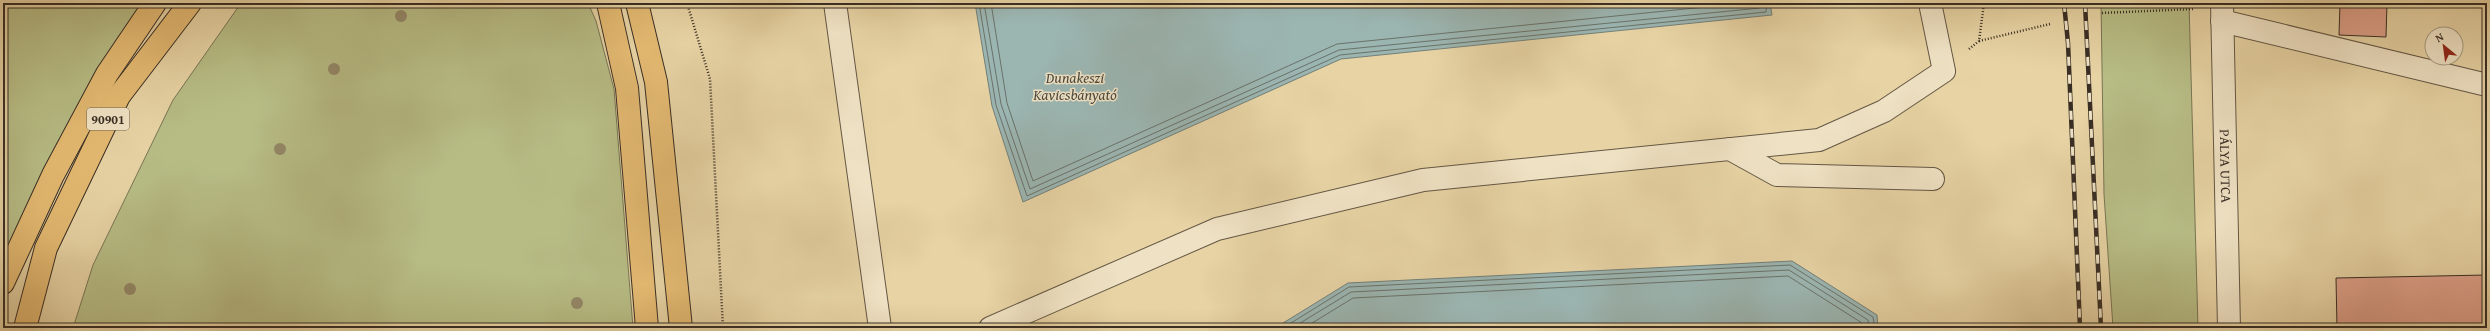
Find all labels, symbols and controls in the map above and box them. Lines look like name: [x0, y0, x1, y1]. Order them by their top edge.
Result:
north arrow: [2424, 26, 2464, 66]
text: N: [2432, 28, 2447, 46]
water label: Dunakeszi Kavicsbányató: [1032, 67, 1117, 105]
road number: 90901: [87, 108, 129, 130]
street label: PÁLYA UTCA: [2215, 129, 2236, 203]

